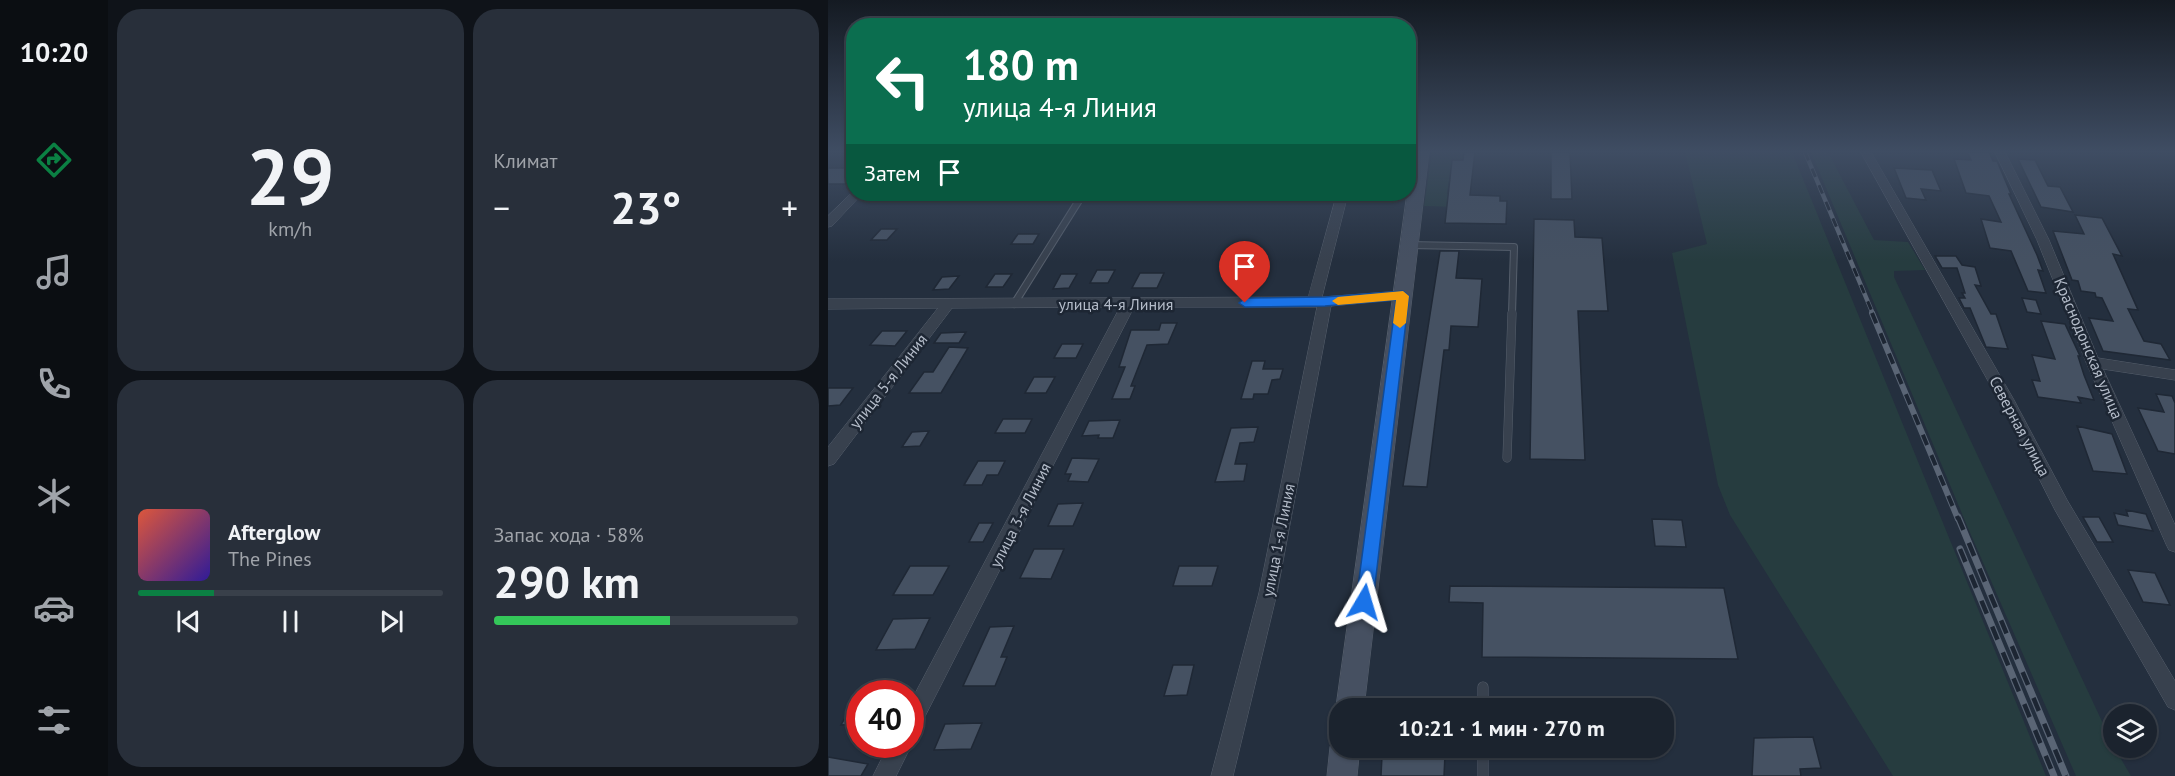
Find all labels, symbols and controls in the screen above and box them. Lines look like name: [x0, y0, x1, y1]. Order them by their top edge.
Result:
text: 10:20: [20, 35, 88, 69]
text: 180 m: [963, 37, 1079, 92]
icon: left: [864, 42, 942, 120]
text: улица 4-я Линия: [963, 90, 1157, 124]
text: 29: [246, 126, 334, 227]
icon: directions: [33, 139, 75, 181]
text: Климат: [494, 148, 557, 174]
icon: arrive: [933, 156, 966, 189]
text: Затем: [864, 159, 921, 187]
text: 23°: [610, 178, 681, 236]
text: −: [494, 186, 510, 229]
text: +: [781, 186, 798, 229]
text: km/h: [268, 216, 312, 242]
pin: [1219, 241, 1270, 303]
icon: arrive: [1228, 250, 1261, 283]
icon: music: [33, 251, 75, 293]
street label: Краснодонская улица: [2050, 274, 2128, 422]
street label: улица 4-я Линия: [1059, 294, 1173, 314]
street label: улица 5-я Линия: [845, 330, 931, 432]
icon: phone: [33, 363, 75, 405]
street label: Северная улица: [1985, 372, 2055, 480]
street label: улица 3-я Линия: [985, 459, 1055, 571]
icon: climate: [33, 475, 75, 517]
street label: улица 1-я Линия: [1257, 482, 1299, 598]
text: Afterglow: [228, 518, 320, 546]
text: Запас хода · 58%: [494, 522, 644, 548]
text: The Pines: [228, 546, 312, 572]
text: 290 km: [494, 552, 640, 610]
position arrow: [1332, 570, 1396, 634]
icon: car: [33, 587, 75, 629]
icon: previous: [172, 605, 205, 638]
icon: pause: [274, 605, 307, 638]
icon: next: [375, 605, 408, 638]
speed limit sign: 40: [846, 680, 924, 758]
icon: filters: [33, 699, 75, 741]
map controls: [2103, 704, 2157, 758]
button: layers: [2103, 704, 2157, 758]
text: 10:21 · 1 мин · 270 m: [1398, 714, 1605, 742]

